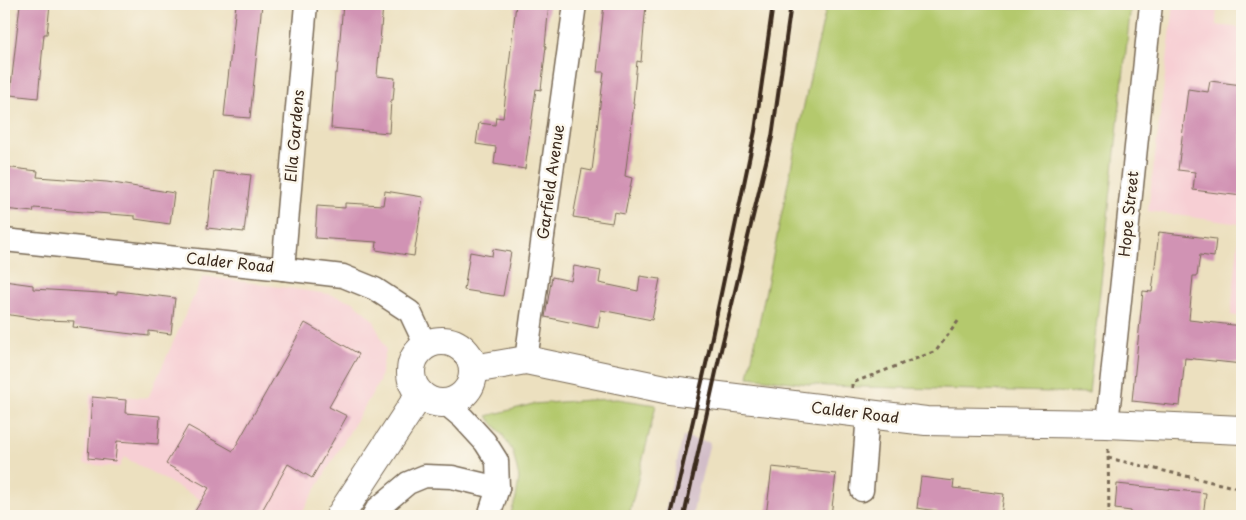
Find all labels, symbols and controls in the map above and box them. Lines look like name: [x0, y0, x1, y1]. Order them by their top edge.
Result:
street label: Ella Gardens: [278, 88, 309, 183]
street label: Garfield Avenue: [530, 123, 569, 241]
street label: Hope Street: [1112, 170, 1143, 258]
street label: Calder Road: [185, 245, 275, 278]
street label: Calder Road: [810, 395, 900, 428]

